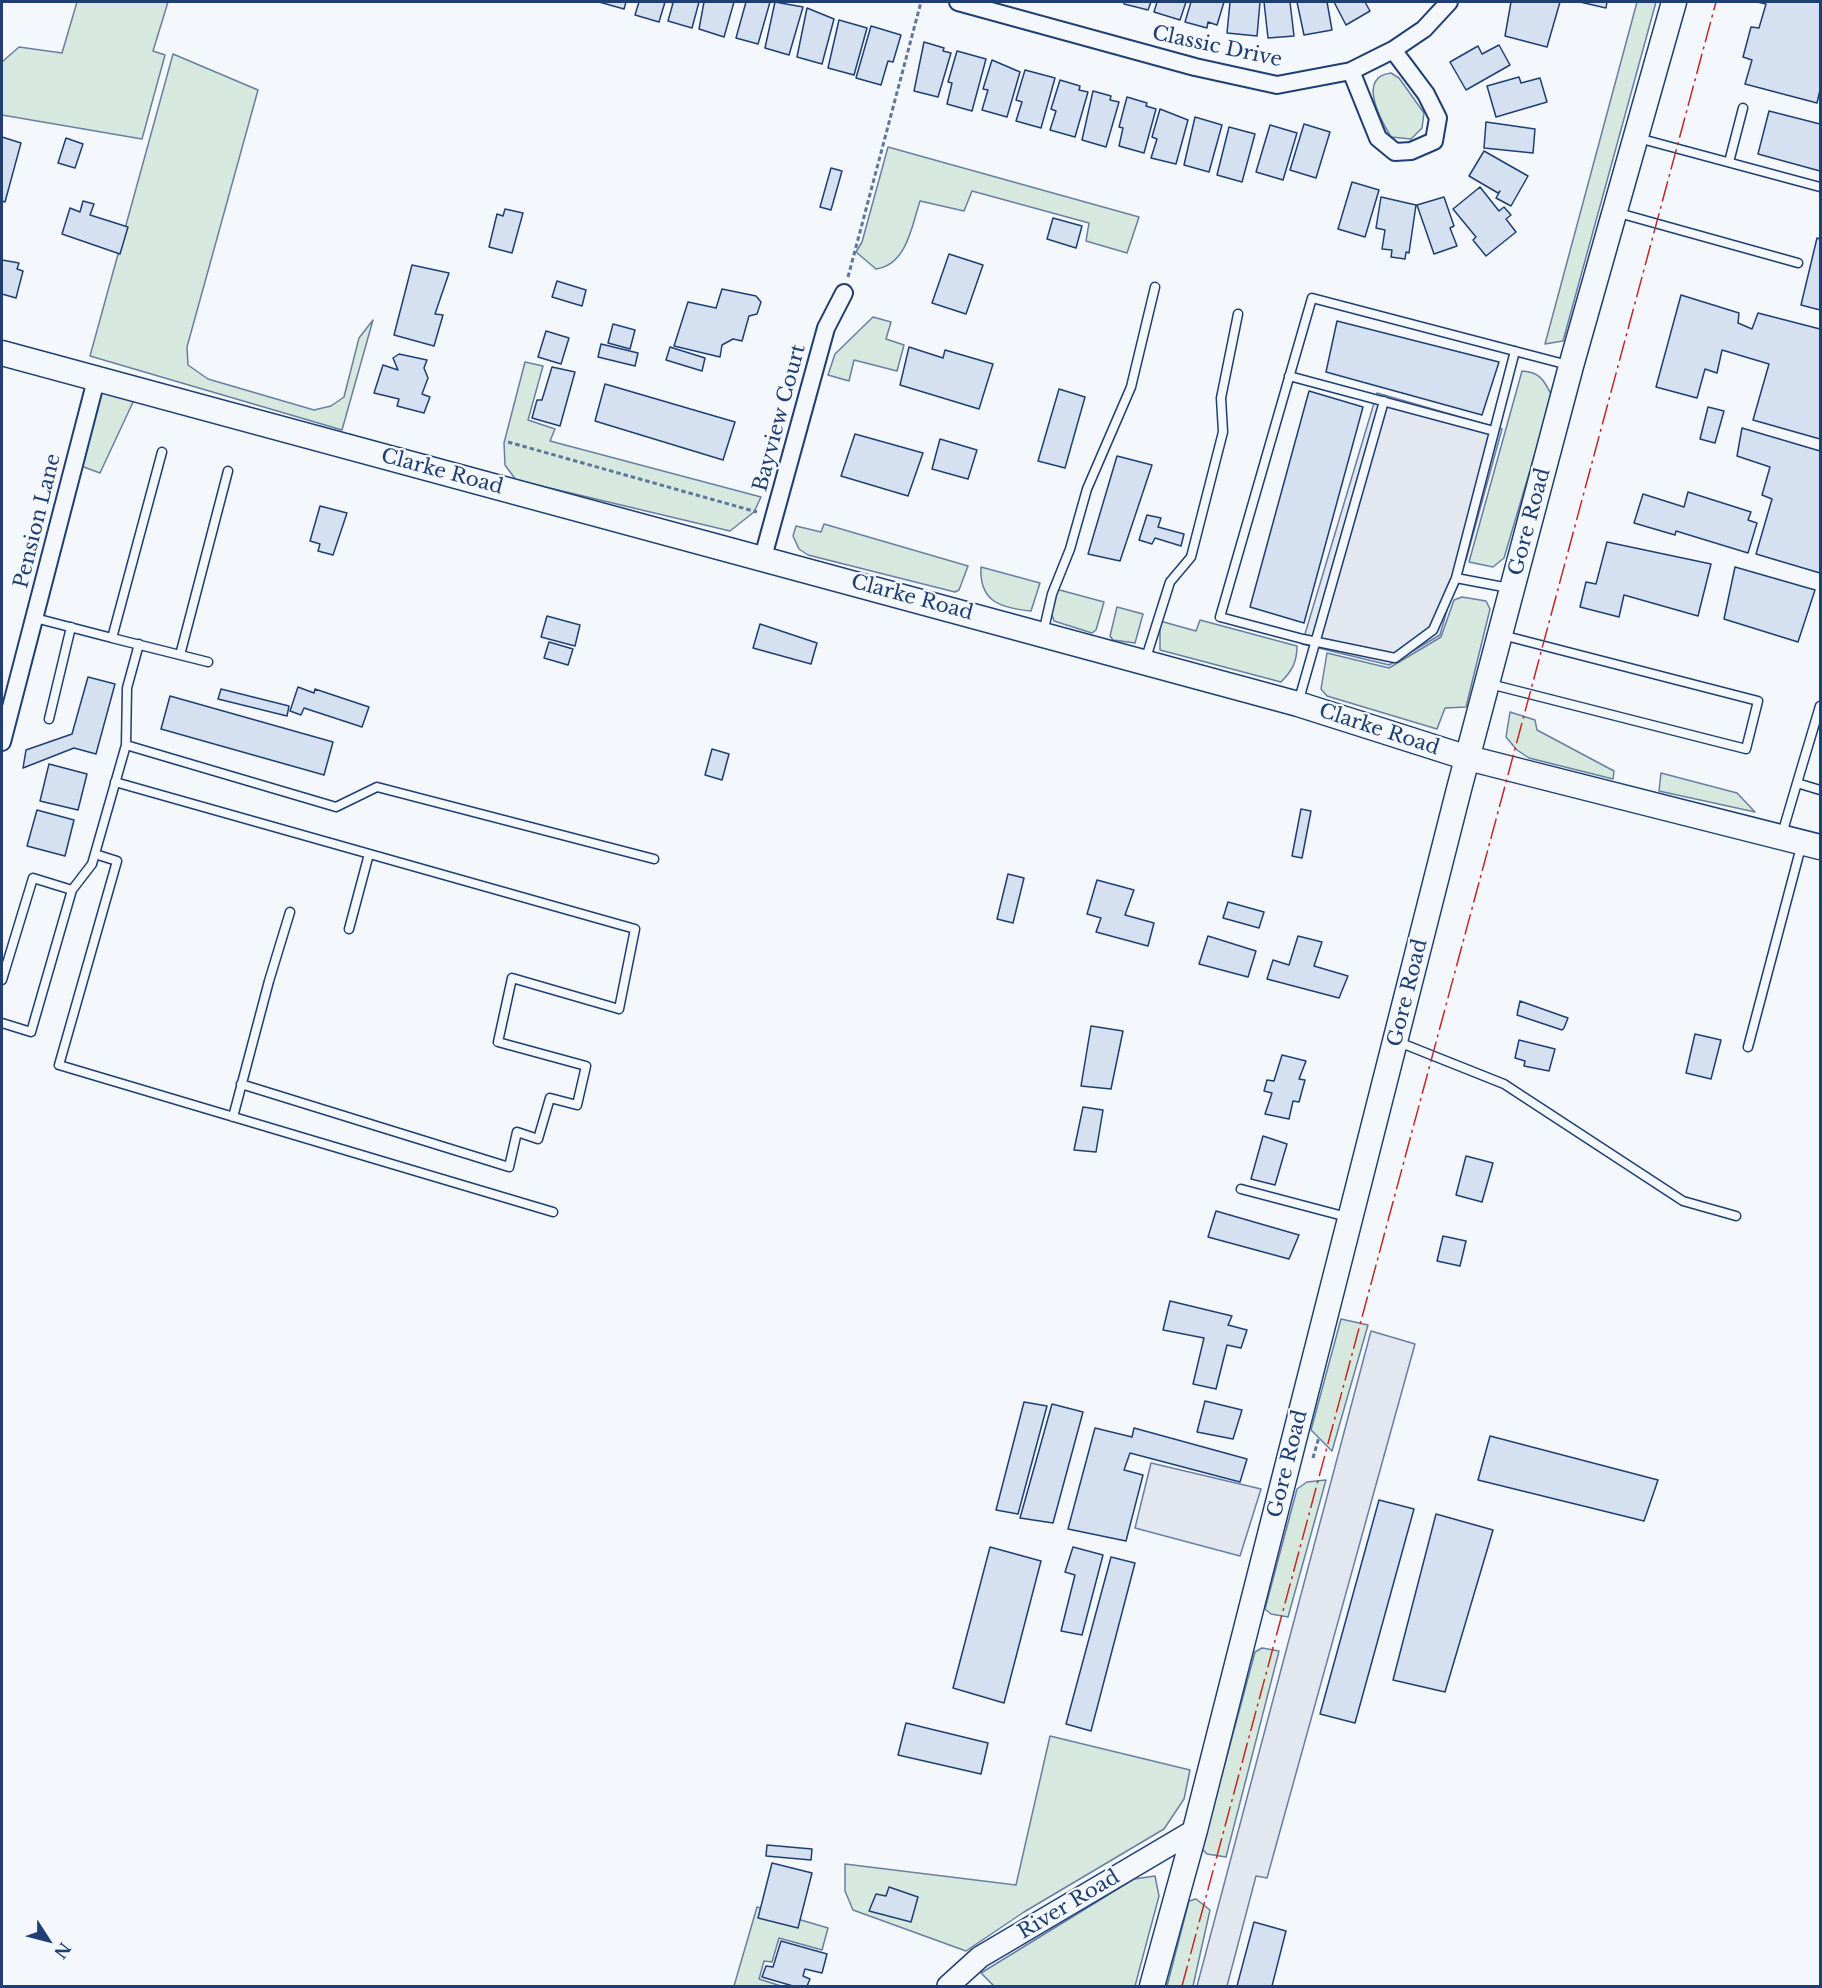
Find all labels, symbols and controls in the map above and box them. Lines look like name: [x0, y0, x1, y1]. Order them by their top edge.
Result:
street label: Classic Drive: [1150, 22, 1284, 72]
street label: Bayview Court: [749, 342, 811, 494]
street label: Clarke Road: [378, 444, 506, 500]
street label: Pension Lane: [10, 451, 66, 591]
street label: Gore Road: [1504, 466, 1556, 578]
street label: Clarke Road: [848, 570, 976, 626]
street label: Clarke Road: [1316, 699, 1442, 761]
street label: Gore Road: [1383, 937, 1433, 1049]
street label: Gore Road: [1263, 1408, 1313, 1520]
street label: River Road: [1014, 1865, 1124, 1945]
north arrow: [18, 1910, 78, 1970]
text: N: [50, 1939, 75, 1963]

